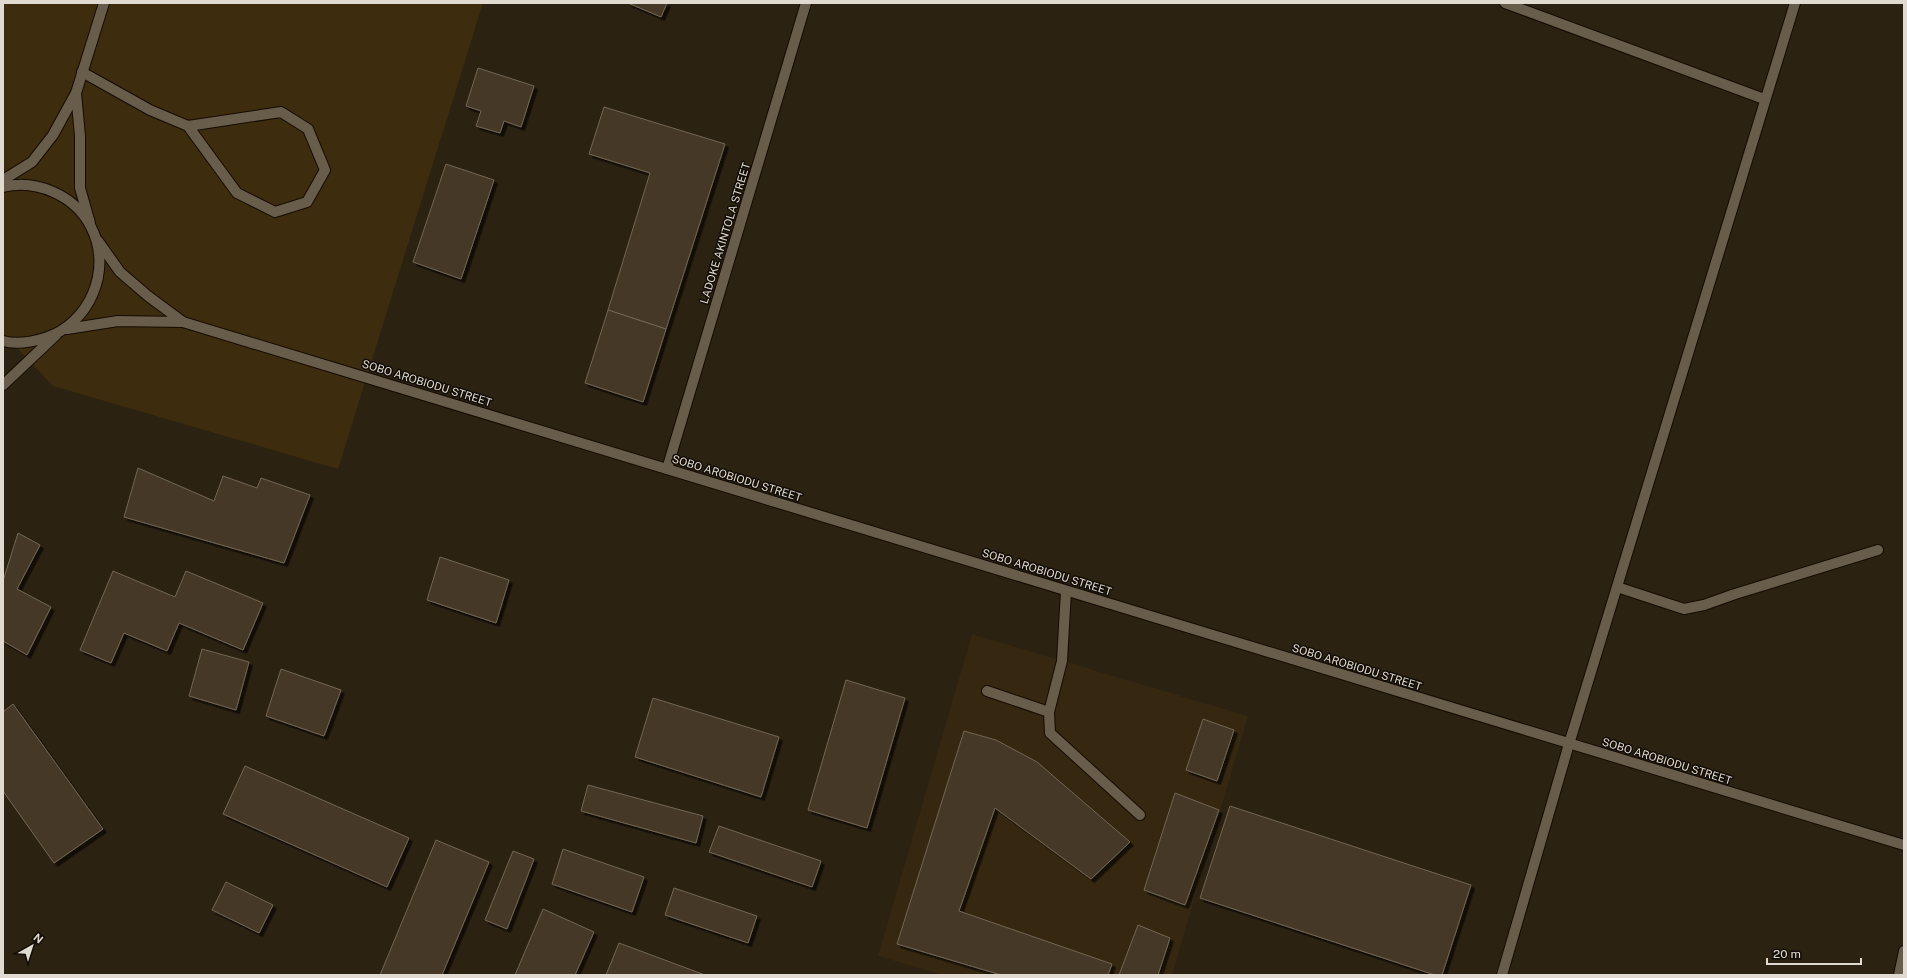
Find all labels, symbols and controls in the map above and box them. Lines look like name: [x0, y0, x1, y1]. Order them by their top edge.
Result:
street label: LADOKE AKINTOLA STREET: [698, 161, 752, 305]
street label: SOBO AROBIODU STREET: [361, 358, 494, 409]
street label: SOBO AROBIODU STREET: [671, 453, 804, 504]
street label: SOBO AROBIODU STREET: [981, 547, 1114, 598]
street label: SOBO AROBIODU STREET: [1291, 642, 1424, 693]
street label: SOBO AROBIODU STREET: [1601, 736, 1734, 787]
north arrow: [12, 926, 52, 966]
text: N: [31, 931, 45, 946]
scale bar: [1767, 940, 1861, 966]
text: 20 m: [1773, 947, 1801, 961]

